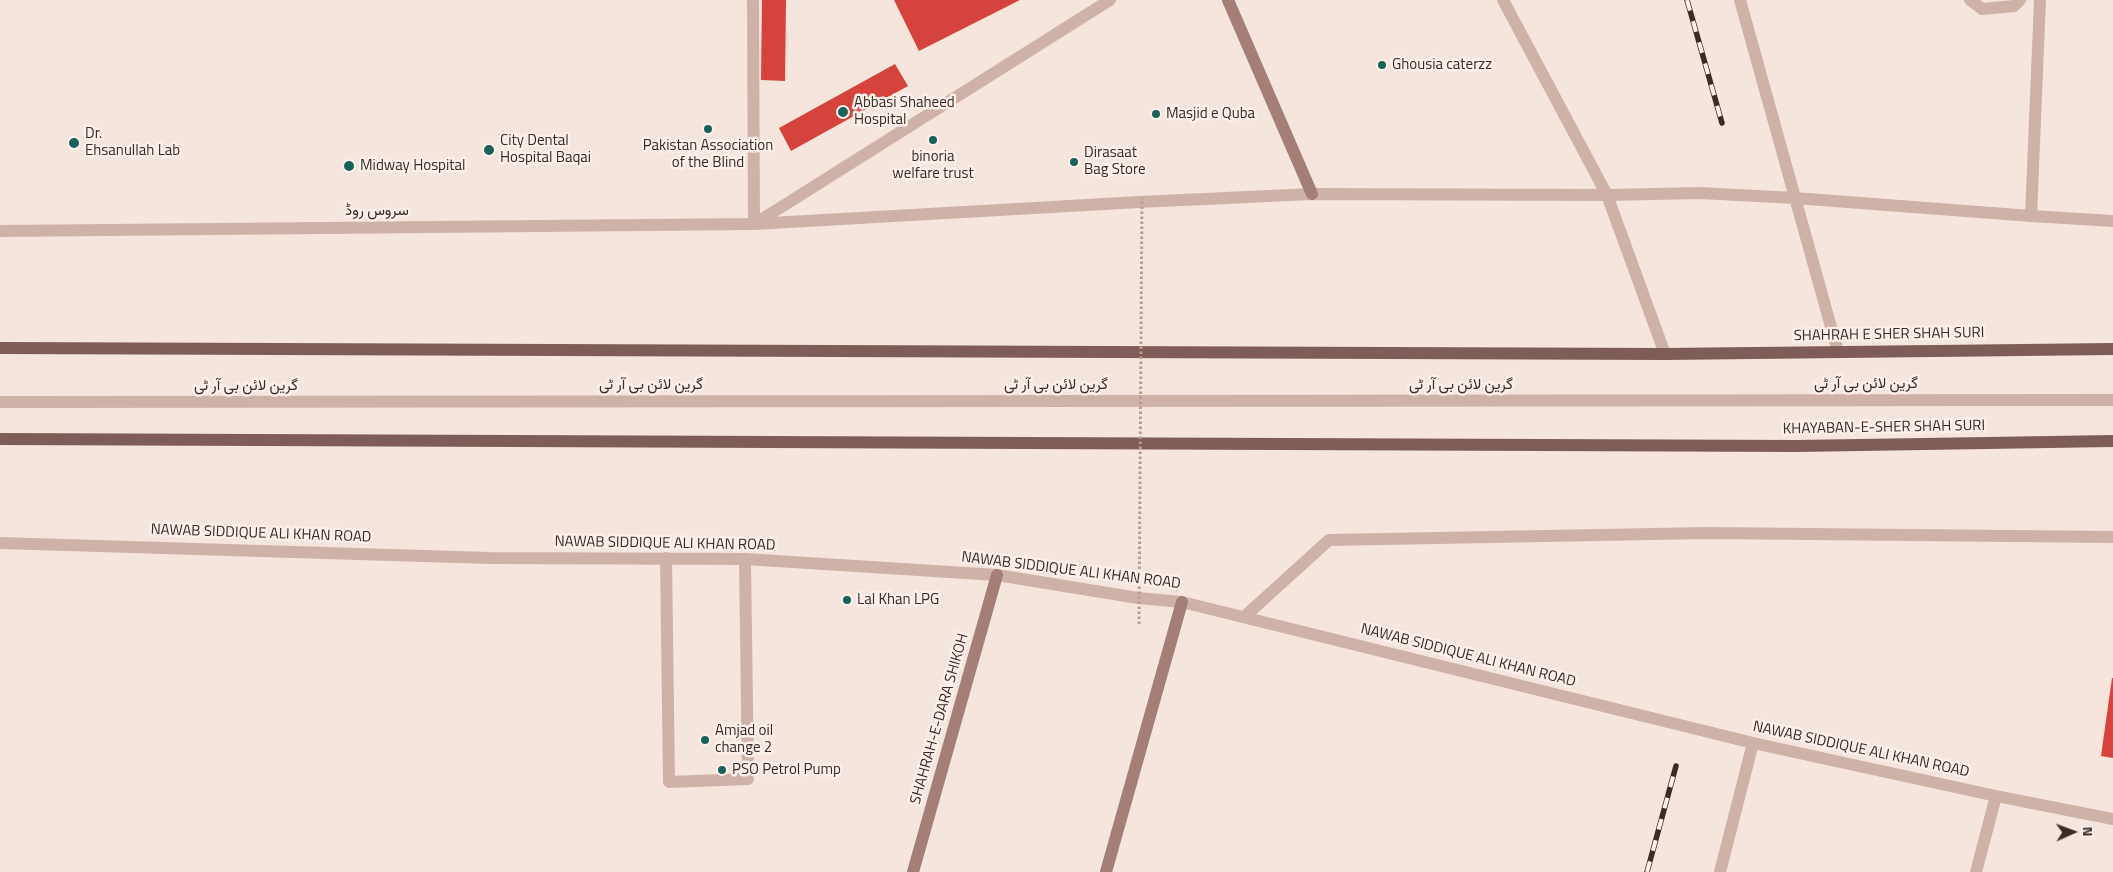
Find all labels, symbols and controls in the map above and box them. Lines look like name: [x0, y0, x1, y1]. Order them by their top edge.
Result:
place label: Ghousia caterzz: [1392, 56, 1492, 74]
marker: Ghousia caterzz: [1376, 59, 1388, 71]
place label: Abbasi Shaheed Hospital: [854, 94, 955, 129]
marker: Abbasi Shaheed Hospital: [836, 105, 850, 119]
place label: Masjid e Quba: [1166, 105, 1255, 123]
marker: Masjid e Quba: [1150, 108, 1162, 120]
marker: Pakistan Association of the Blind: [702, 123, 714, 135]
place label: Dr. Ehsanullah Lab: [85, 125, 180, 160]
place label: City Dental Hospital Baqai: [500, 132, 591, 167]
marker: binoria welfare trust: [927, 134, 939, 146]
marker: Dr. Ehsanullah Lab: [67, 136, 81, 150]
place label: Pakistan Association of the Blind: [643, 137, 773, 172]
marker: City Dental Hospital Baqai: [482, 143, 496, 157]
place label: Dirasaat Bag Store: [1084, 144, 1146, 179]
place label: binoria welfare trust: [892, 148, 974, 183]
marker: Dirasaat Bag Store: [1068, 156, 1080, 168]
place label: Midway Hospital: [360, 157, 466, 175]
marker: Midway Hospital: [342, 159, 356, 173]
street label: سروس روڈ: [345, 202, 409, 220]
street label: SHAHRAH E SHER SHAH SURI: [1793, 324, 1985, 346]
street label: گرین لائن بی آر ٹی: [1814, 375, 1918, 393]
street label: گرین لائن بی آر ٹی: [599, 376, 703, 394]
street label: گرین لائن بی آر ٹی: [1004, 376, 1108, 394]
street label: گرین لائن بی آر ٹی: [1409, 376, 1513, 394]
street label: گرین لائن بی آر ٹی: [194, 377, 298, 395]
street label: KHAYABAN-E-SHER SHAH SURI: [1783, 417, 1985, 439]
street label: NAWAB SIDDIQUE ALI KHAN ROAD: [150, 521, 372, 547]
street label: NAWAB SIDDIQUE ALI KHAN ROAD: [554, 533, 776, 555]
street label: NAWAB SIDDIQUE ALI KHAN ROAD: [960, 549, 1182, 593]
place label: Lal Khan LPG: [857, 591, 939, 609]
marker: Lal Khan LPG: [841, 594, 853, 606]
street label: NAWAB SIDDIQUE ALI KHAN ROAD: [1359, 621, 1577, 691]
street label: SHAHRAH-E-DARA SHIKOH: [907, 632, 973, 806]
street label: NAWAB SIDDIQUE ALI KHAN ROAD: [1751, 718, 1971, 782]
place label: Amjad oil change 2: [715, 722, 773, 757]
marker: Amjad oil change 2: [699, 734, 711, 746]
place label: PSO Petrol Pump: [732, 761, 841, 779]
marker: PSO Petrol Pump: [716, 764, 728, 776]
north arrow: [2048, 807, 2098, 857]
text: N: [2078, 826, 2099, 837]

